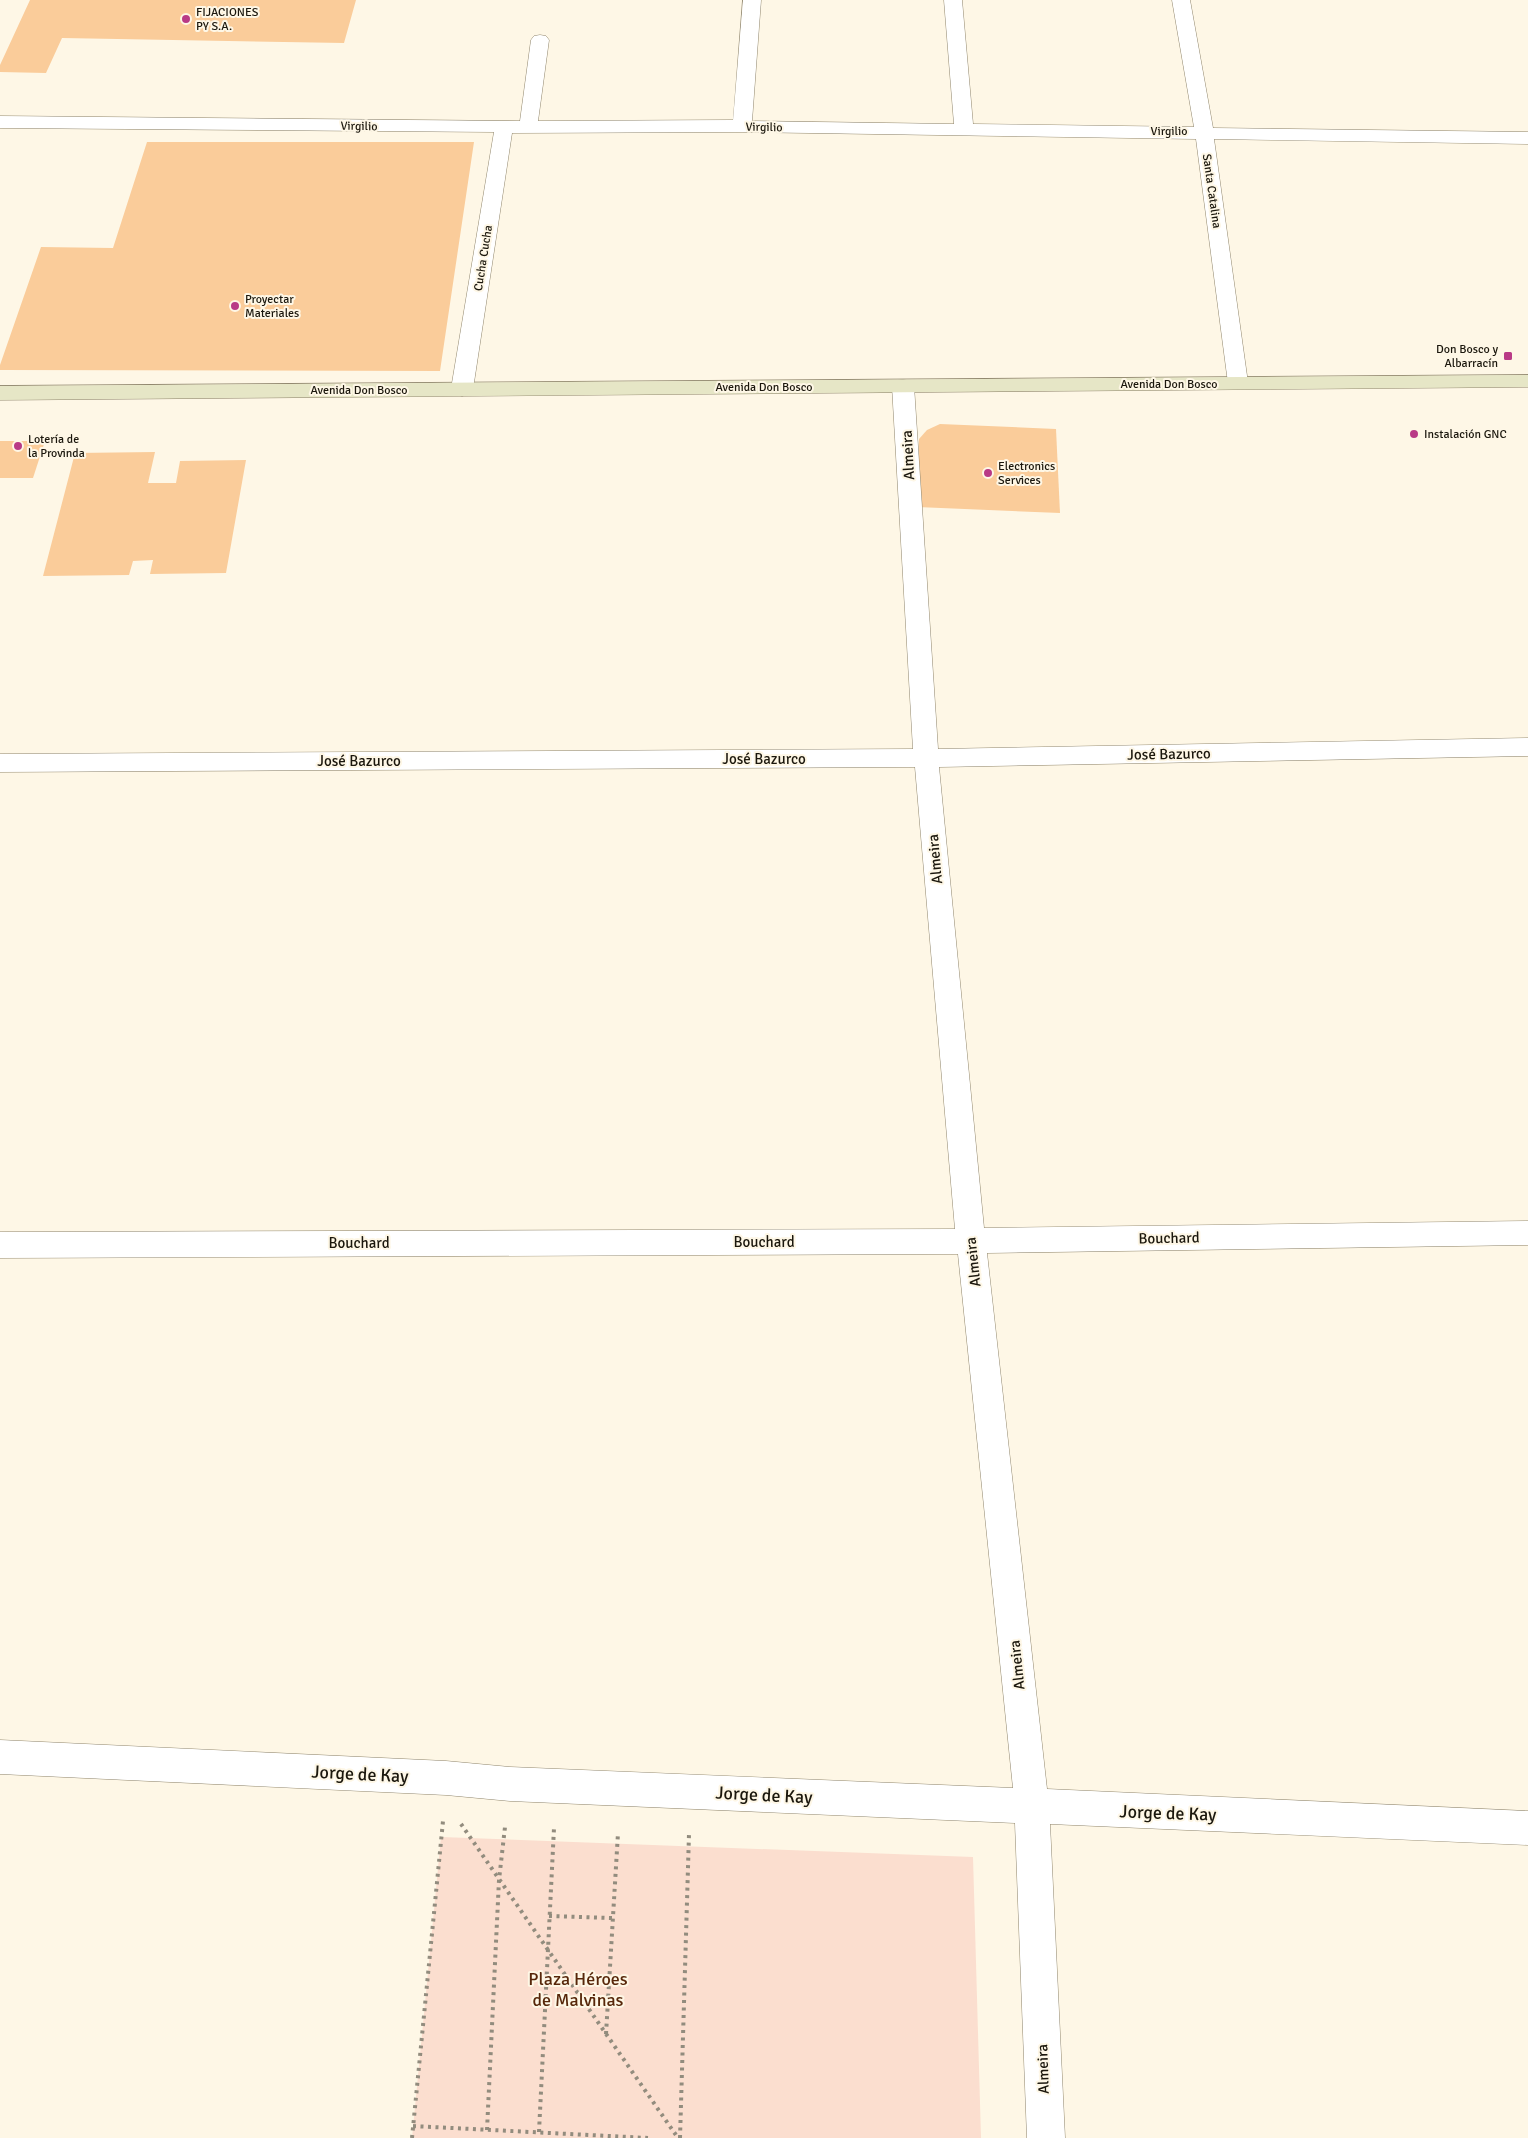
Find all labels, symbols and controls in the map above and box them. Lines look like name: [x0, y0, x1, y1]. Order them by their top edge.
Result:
place label: FIJACIONES PY S.A.: [196, 5, 259, 34]
marker: FIJACIONES PY S.A.: [180, 13, 192, 25]
street label: Virgilio: [340, 119, 378, 134]
street label: Virgilio: [745, 120, 783, 135]
street label: Virgilio: [1151, 124, 1187, 139]
street label: Santa Catalina: [1199, 153, 1224, 229]
street label: Cucha Cucha: [471, 224, 496, 292]
place label: Proyectar Materiales: [245, 292, 299, 321]
marker: Proyectar Materiales: [229, 300, 241, 312]
place label: Don Bosco y Albarracín: [1436, 342, 1498, 371]
marker: Don Bosco y Albarracín: [1502, 350, 1514, 362]
street label: Avenida Don Bosco: [1120, 377, 1218, 392]
street label: Avenida Don Bosco: [715, 380, 813, 395]
street label: Avenida Don Bosco: [310, 383, 408, 398]
place label: Instalación GNC: [1424, 427, 1507, 442]
marker: Instalación GNC: [1408, 428, 1420, 440]
street label: Almeira: [898, 430, 918, 480]
place label: Lotería de la Provinda: [28, 432, 85, 461]
marker: Lotería de la Provinda: [12, 440, 24, 452]
place label: Electronics Services: [998, 459, 1055, 488]
marker: Electronics Services: [982, 467, 994, 479]
street label: José Bazurco: [1127, 744, 1211, 764]
street label: José Bazurco: [722, 750, 806, 768]
street label: José Bazurco: [317, 752, 401, 770]
street label: Almeira: [924, 833, 946, 885]
street label: Bouchard: [1138, 1228, 1200, 1248]
street label: Bouchard: [733, 1233, 795, 1251]
street label: Bouchard: [328, 1234, 390, 1252]
street label: Almeira: [961, 1236, 985, 1288]
street label: Almeira: [1005, 1639, 1029, 1691]
street label: Jorge de Kay: [311, 1760, 410, 1788]
street label: Jorge de Kay: [715, 1781, 814, 1809]
street label: Jorge de Kay: [1119, 1800, 1217, 1826]
park label: Plaza Héroes de Malvinas: [528, 1968, 628, 2011]
street label: Almeira: [1033, 2044, 1053, 2094]

